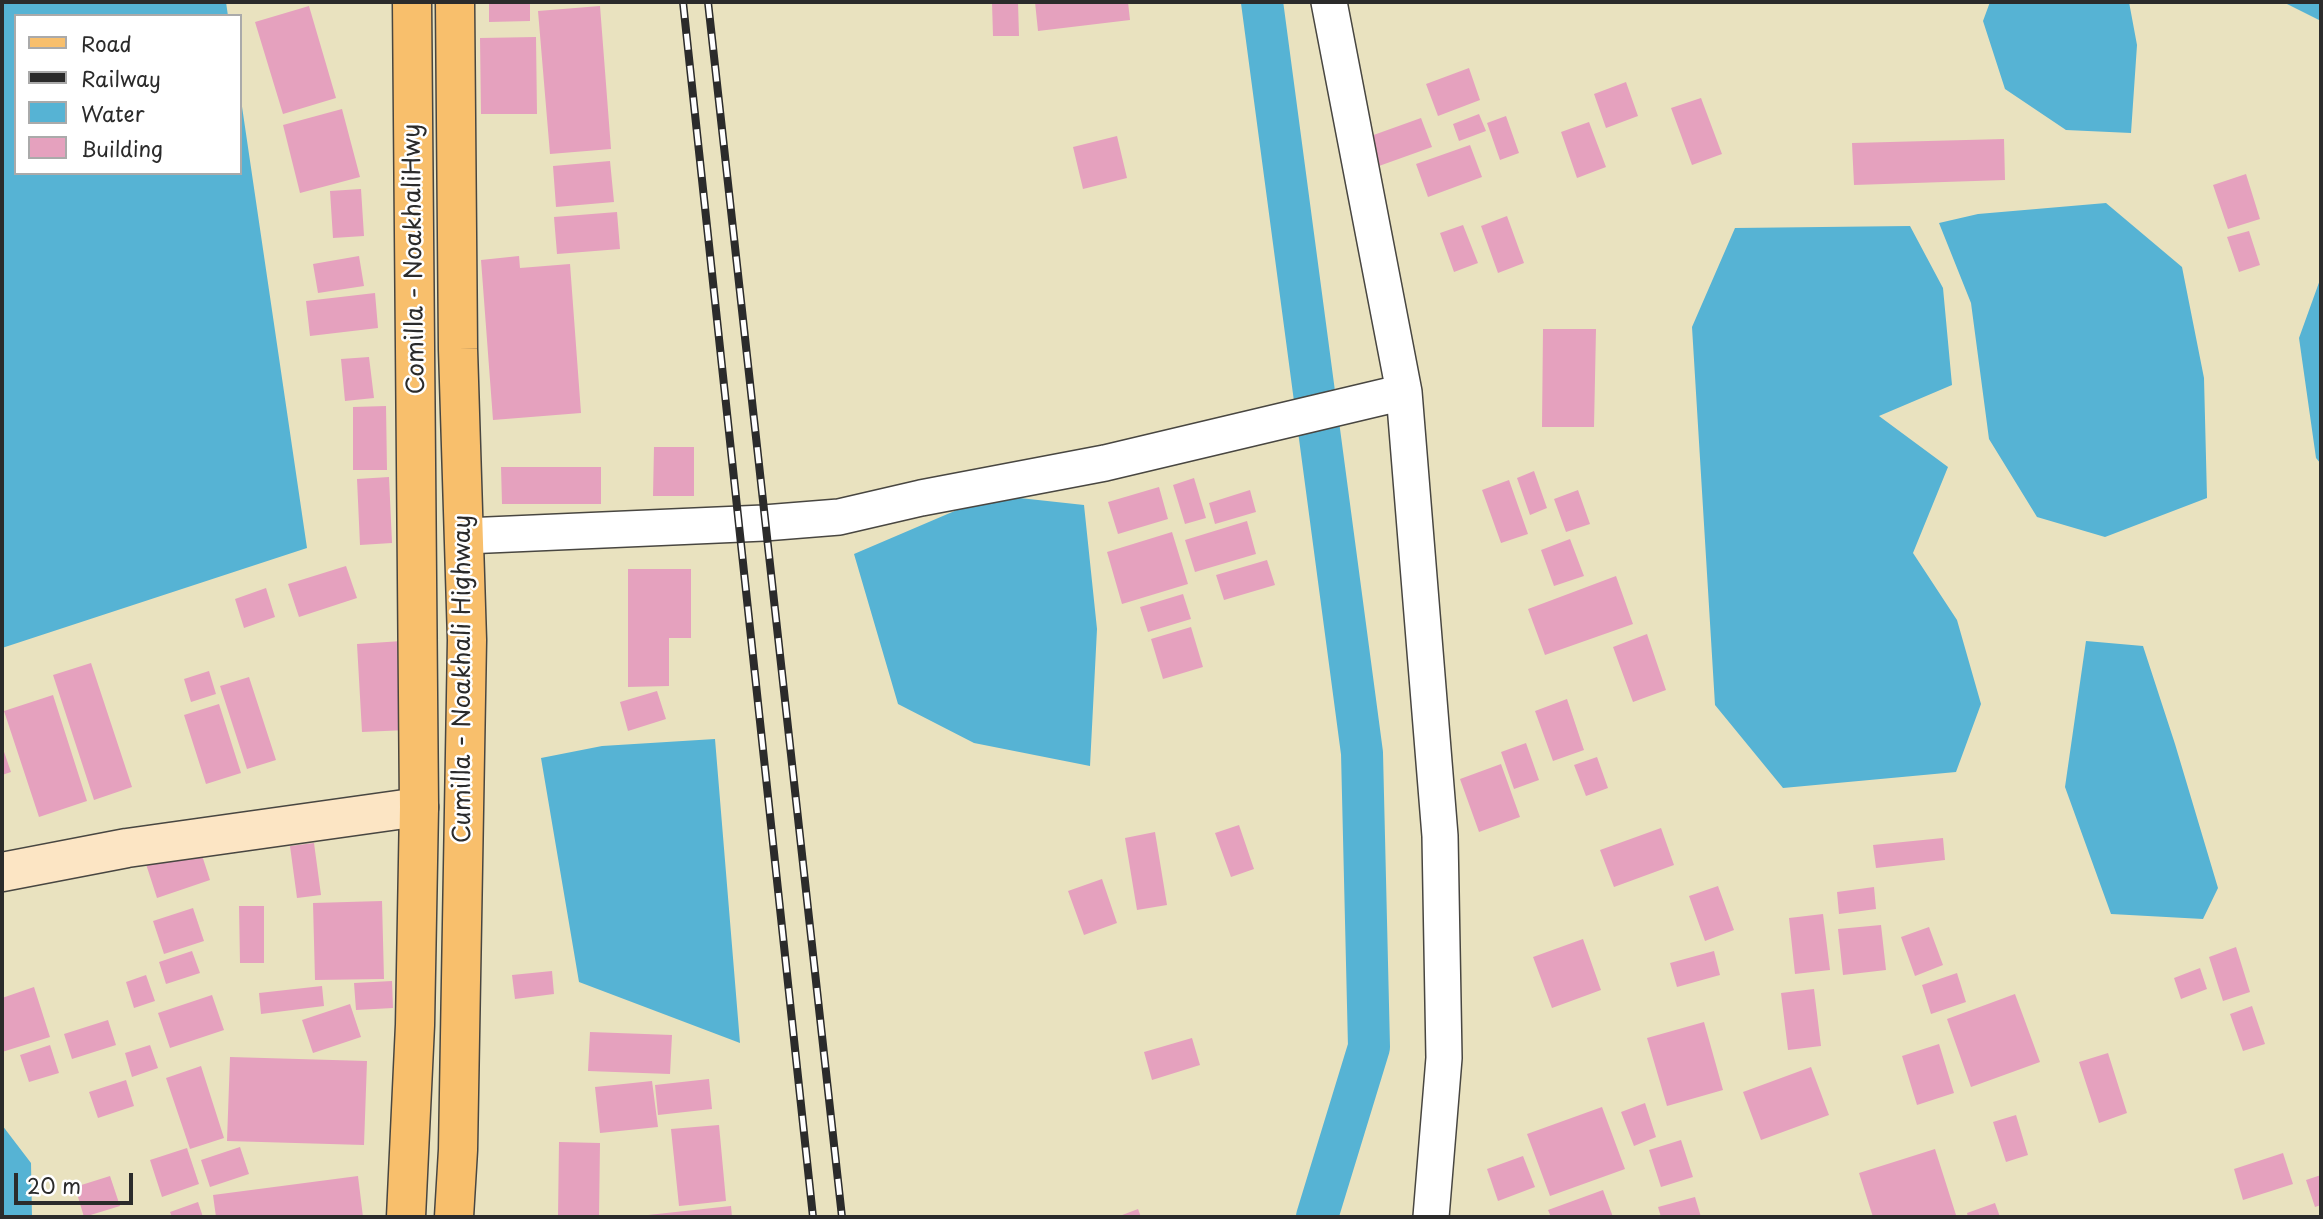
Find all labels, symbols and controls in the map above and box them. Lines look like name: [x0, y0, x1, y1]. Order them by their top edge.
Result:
legend: [14, 14, 242, 175]
text: Road: [81, 27, 132, 59]
text: Railway: [81, 62, 161, 94]
text: Water: [81, 97, 144, 129]
street label: Comilla - NoakhaliHwy: [398, 123, 432, 395]
text: Building: [81, 132, 163, 164]
street label: Cumilla - Noakhali Highway: [449, 515, 477, 843]
scale bar: [18, 1160, 136, 1204]
text: 20 m: [27, 1169, 81, 1201]

